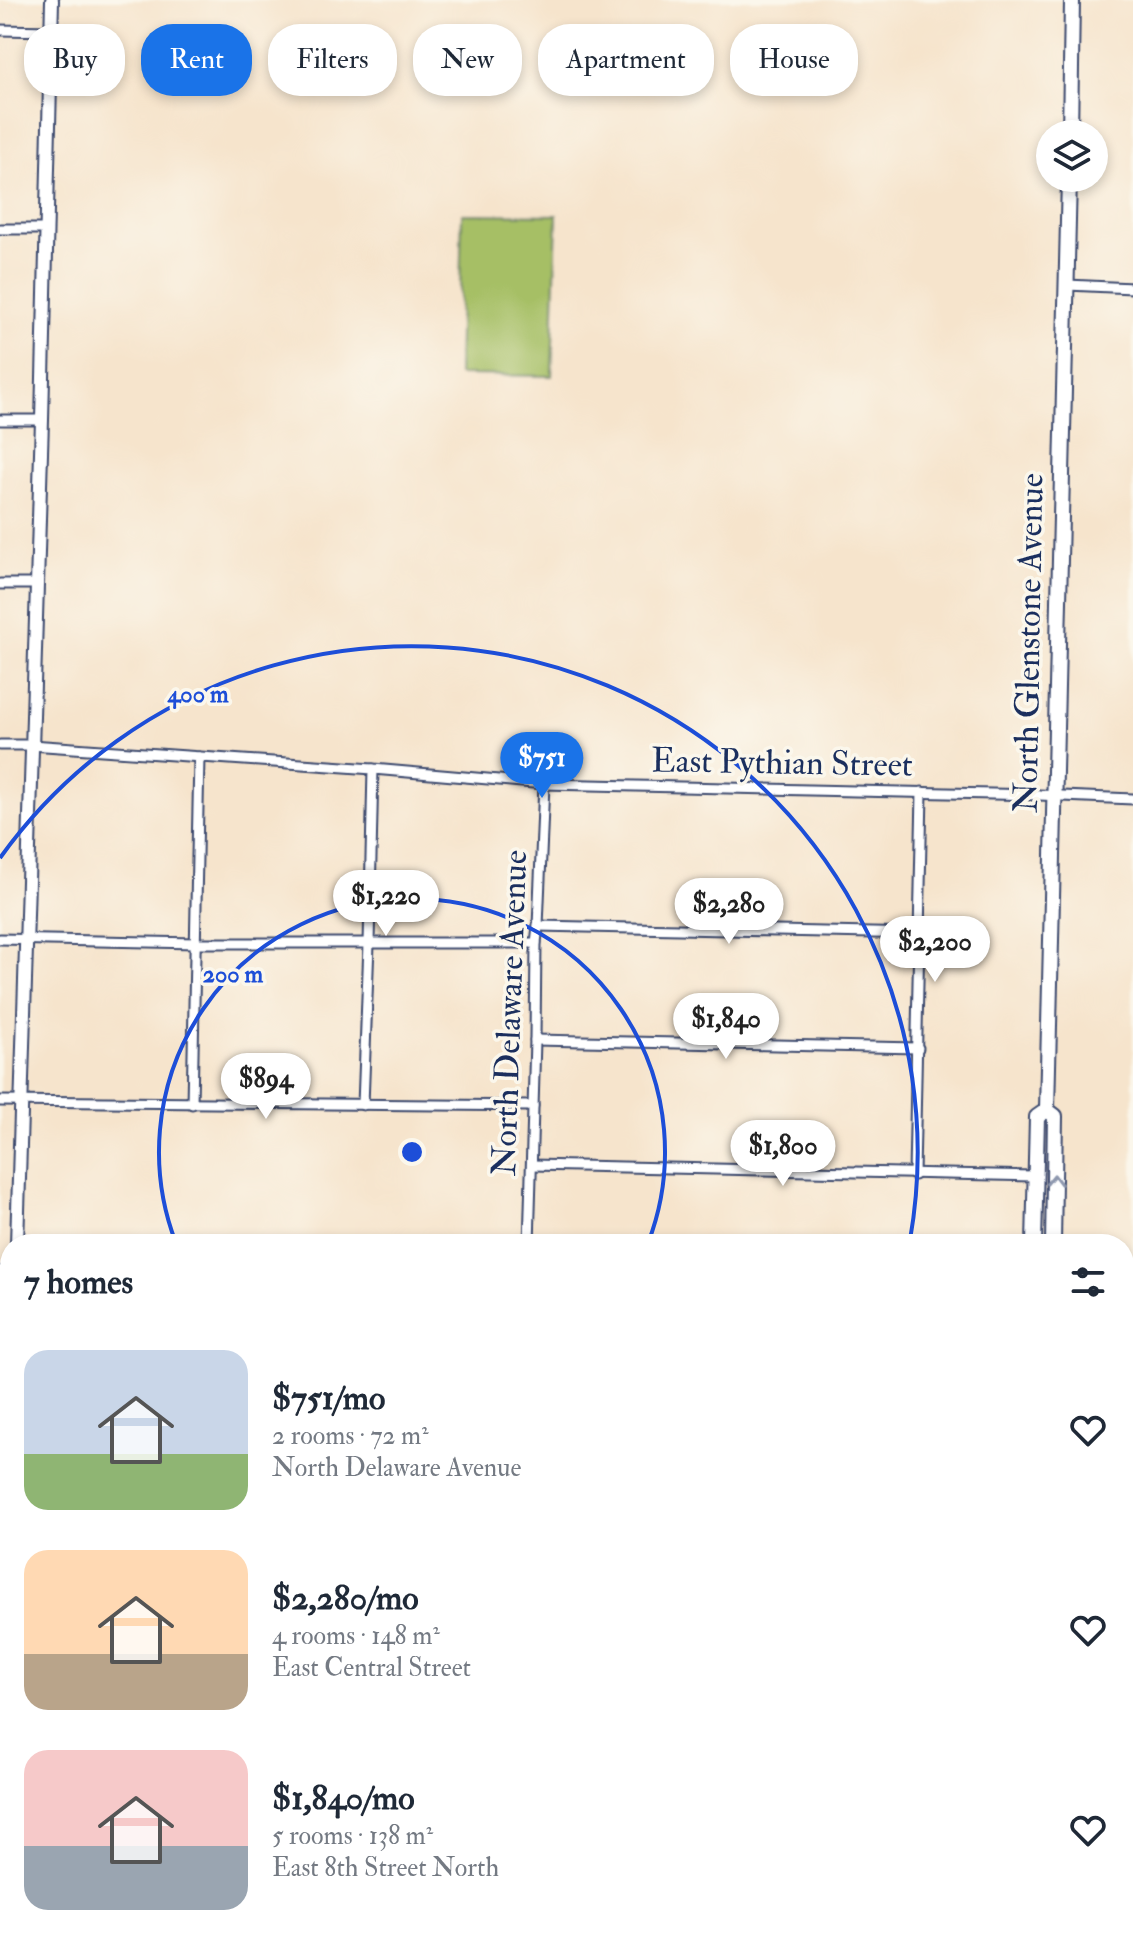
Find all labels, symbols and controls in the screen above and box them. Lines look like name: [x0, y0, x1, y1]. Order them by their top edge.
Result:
chip: Buy: [24, 24, 125, 96]
chip: Rent: [141, 24, 252, 96]
chip: Filters: [268, 24, 397, 96]
chip: New: [413, 24, 522, 96]
chip: Apartment: [538, 24, 714, 96]
chip: House: [730, 24, 858, 96]
map controls: [1036, 120, 1108, 192]
button: layers: [1036, 120, 1108, 192]
street label: North Glenstone Avenue: [1005, 473, 1053, 813]
text: 400 m: [166, 679, 229, 710]
pin: $751: [495, 732, 589, 800]
street label: East Pythian Street: [651, 739, 913, 787]
text: $751: [518, 742, 566, 774]
street label: North Delaware Avenue: [483, 849, 537, 1177]
pin: $1,220: [321, 870, 451, 938]
pin: $2,280: [664, 878, 794, 946]
text: $1,220: [351, 880, 421, 912]
text: $2,280: [693, 888, 765, 920]
pin: $2,200: [870, 916, 1000, 984]
text: $2,200: [898, 926, 972, 958]
text: 200 m: [203, 959, 264, 990]
pin: $1,840: [661, 993, 791, 1061]
text: $1,840: [691, 1003, 761, 1035]
pin: $894: [219, 1053, 313, 1121]
text: $894: [239, 1063, 293, 1095]
pin: $1,800: [718, 1120, 848, 1188]
text: $1,800: [748, 1130, 818, 1162]
centre of rings: [398, 1138, 426, 1166]
one-way arrow: [1045, 1173, 1063, 1186]
icon: filters: [1066, 1260, 1110, 1304]
text: 7 homes: [24, 1261, 133, 1304]
text: $751/mo: [272, 1377, 385, 1420]
icon: home: [88, 1382, 184, 1478]
icon: heart: [1066, 1408, 1110, 1452]
text: 2 rooms · 72 m²: [272, 1420, 429, 1452]
text: North Delaware Avenue: [272, 1452, 521, 1484]
text: $2,280/mo: [272, 1577, 419, 1620]
icon: home: [88, 1582, 184, 1678]
icon: heart: [1066, 1608, 1110, 1652]
text: 4 rooms · 148 m²: [272, 1620, 440, 1652]
text: East Central Street: [272, 1652, 471, 1684]
text: $1,840/mo: [272, 1777, 415, 1820]
icon: home: [88, 1782, 184, 1878]
icon: heart: [1066, 1808, 1110, 1852]
text: 5 rooms · 138 m²: [272, 1820, 433, 1852]
text: East 8th Street North: [272, 1852, 499, 1884]

